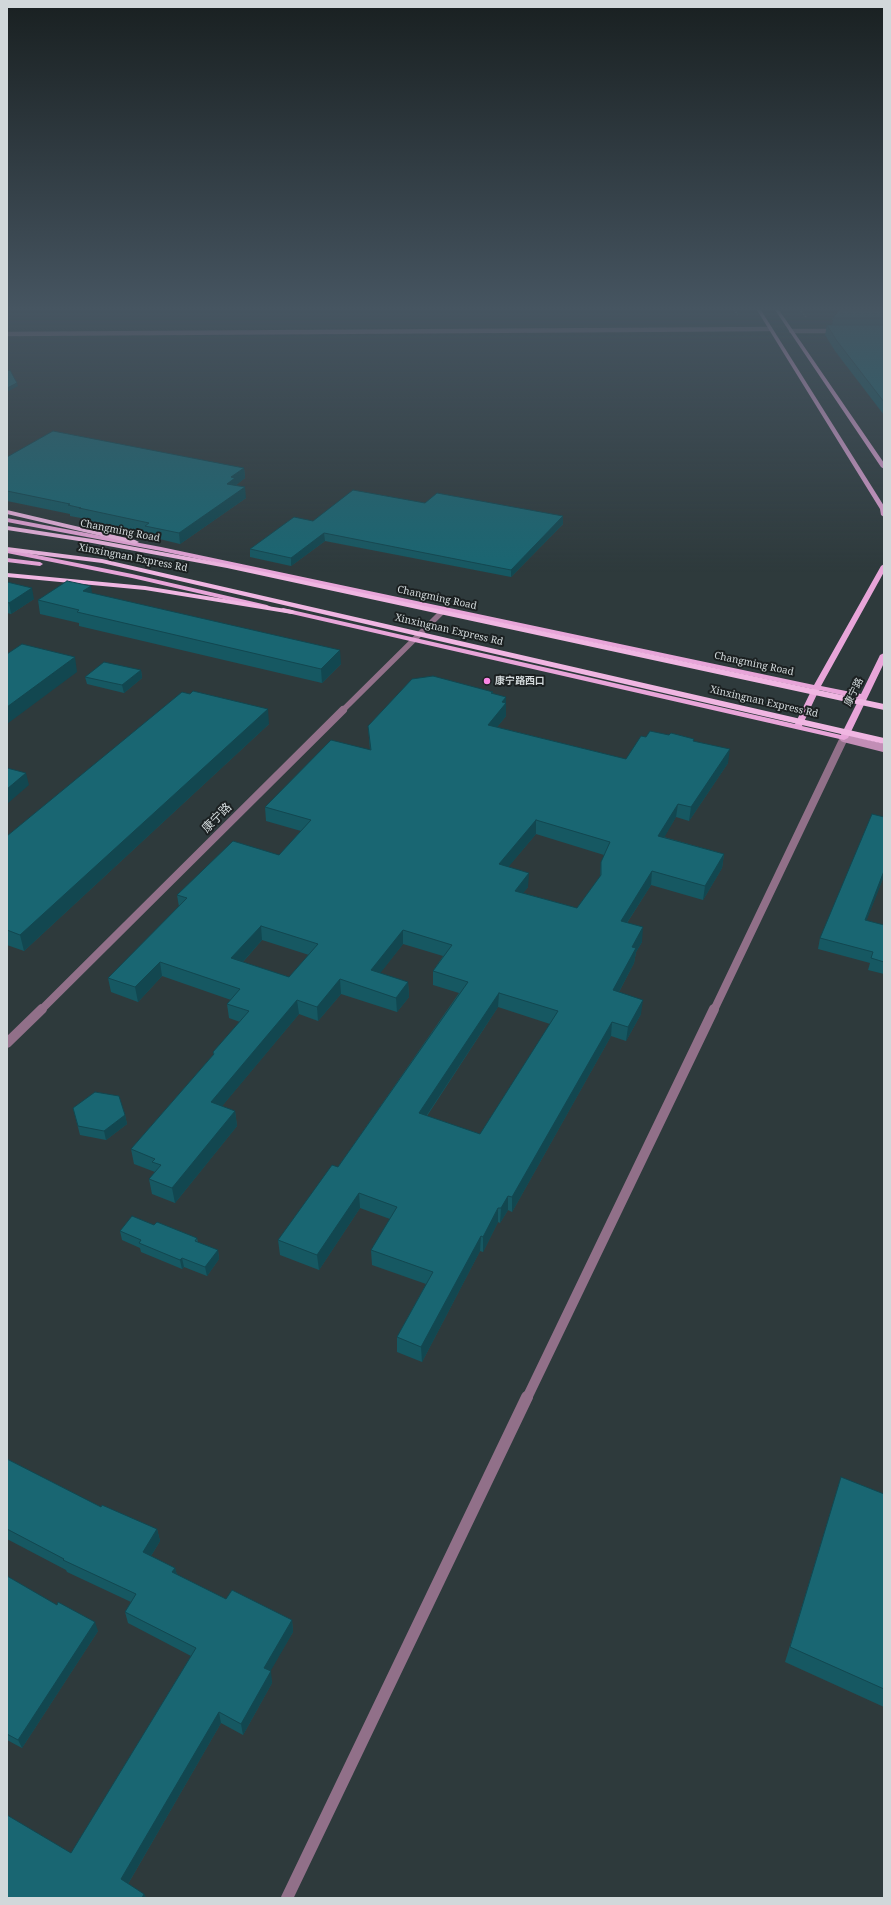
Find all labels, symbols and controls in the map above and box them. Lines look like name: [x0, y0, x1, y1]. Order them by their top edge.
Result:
street label: Changming Road: [79, 517, 161, 545]
street label: Xinxingnan Express Rd: [78, 542, 188, 574]
street label: Changming Road: [396, 584, 478, 612]
street label: Xinxingnan Express Rd: [394, 612, 504, 648]
street label: Changming Road: [713, 650, 795, 678]
place label: 康宁路西口: [495, 675, 545, 687]
marker: 康宁路西口: [482, 676, 492, 686]
street label: 康宁路: [842, 676, 866, 708]
street label: Xinxingnan Express Rd: [709, 684, 819, 720]
street label: 康宁路: [199, 800, 235, 836]

